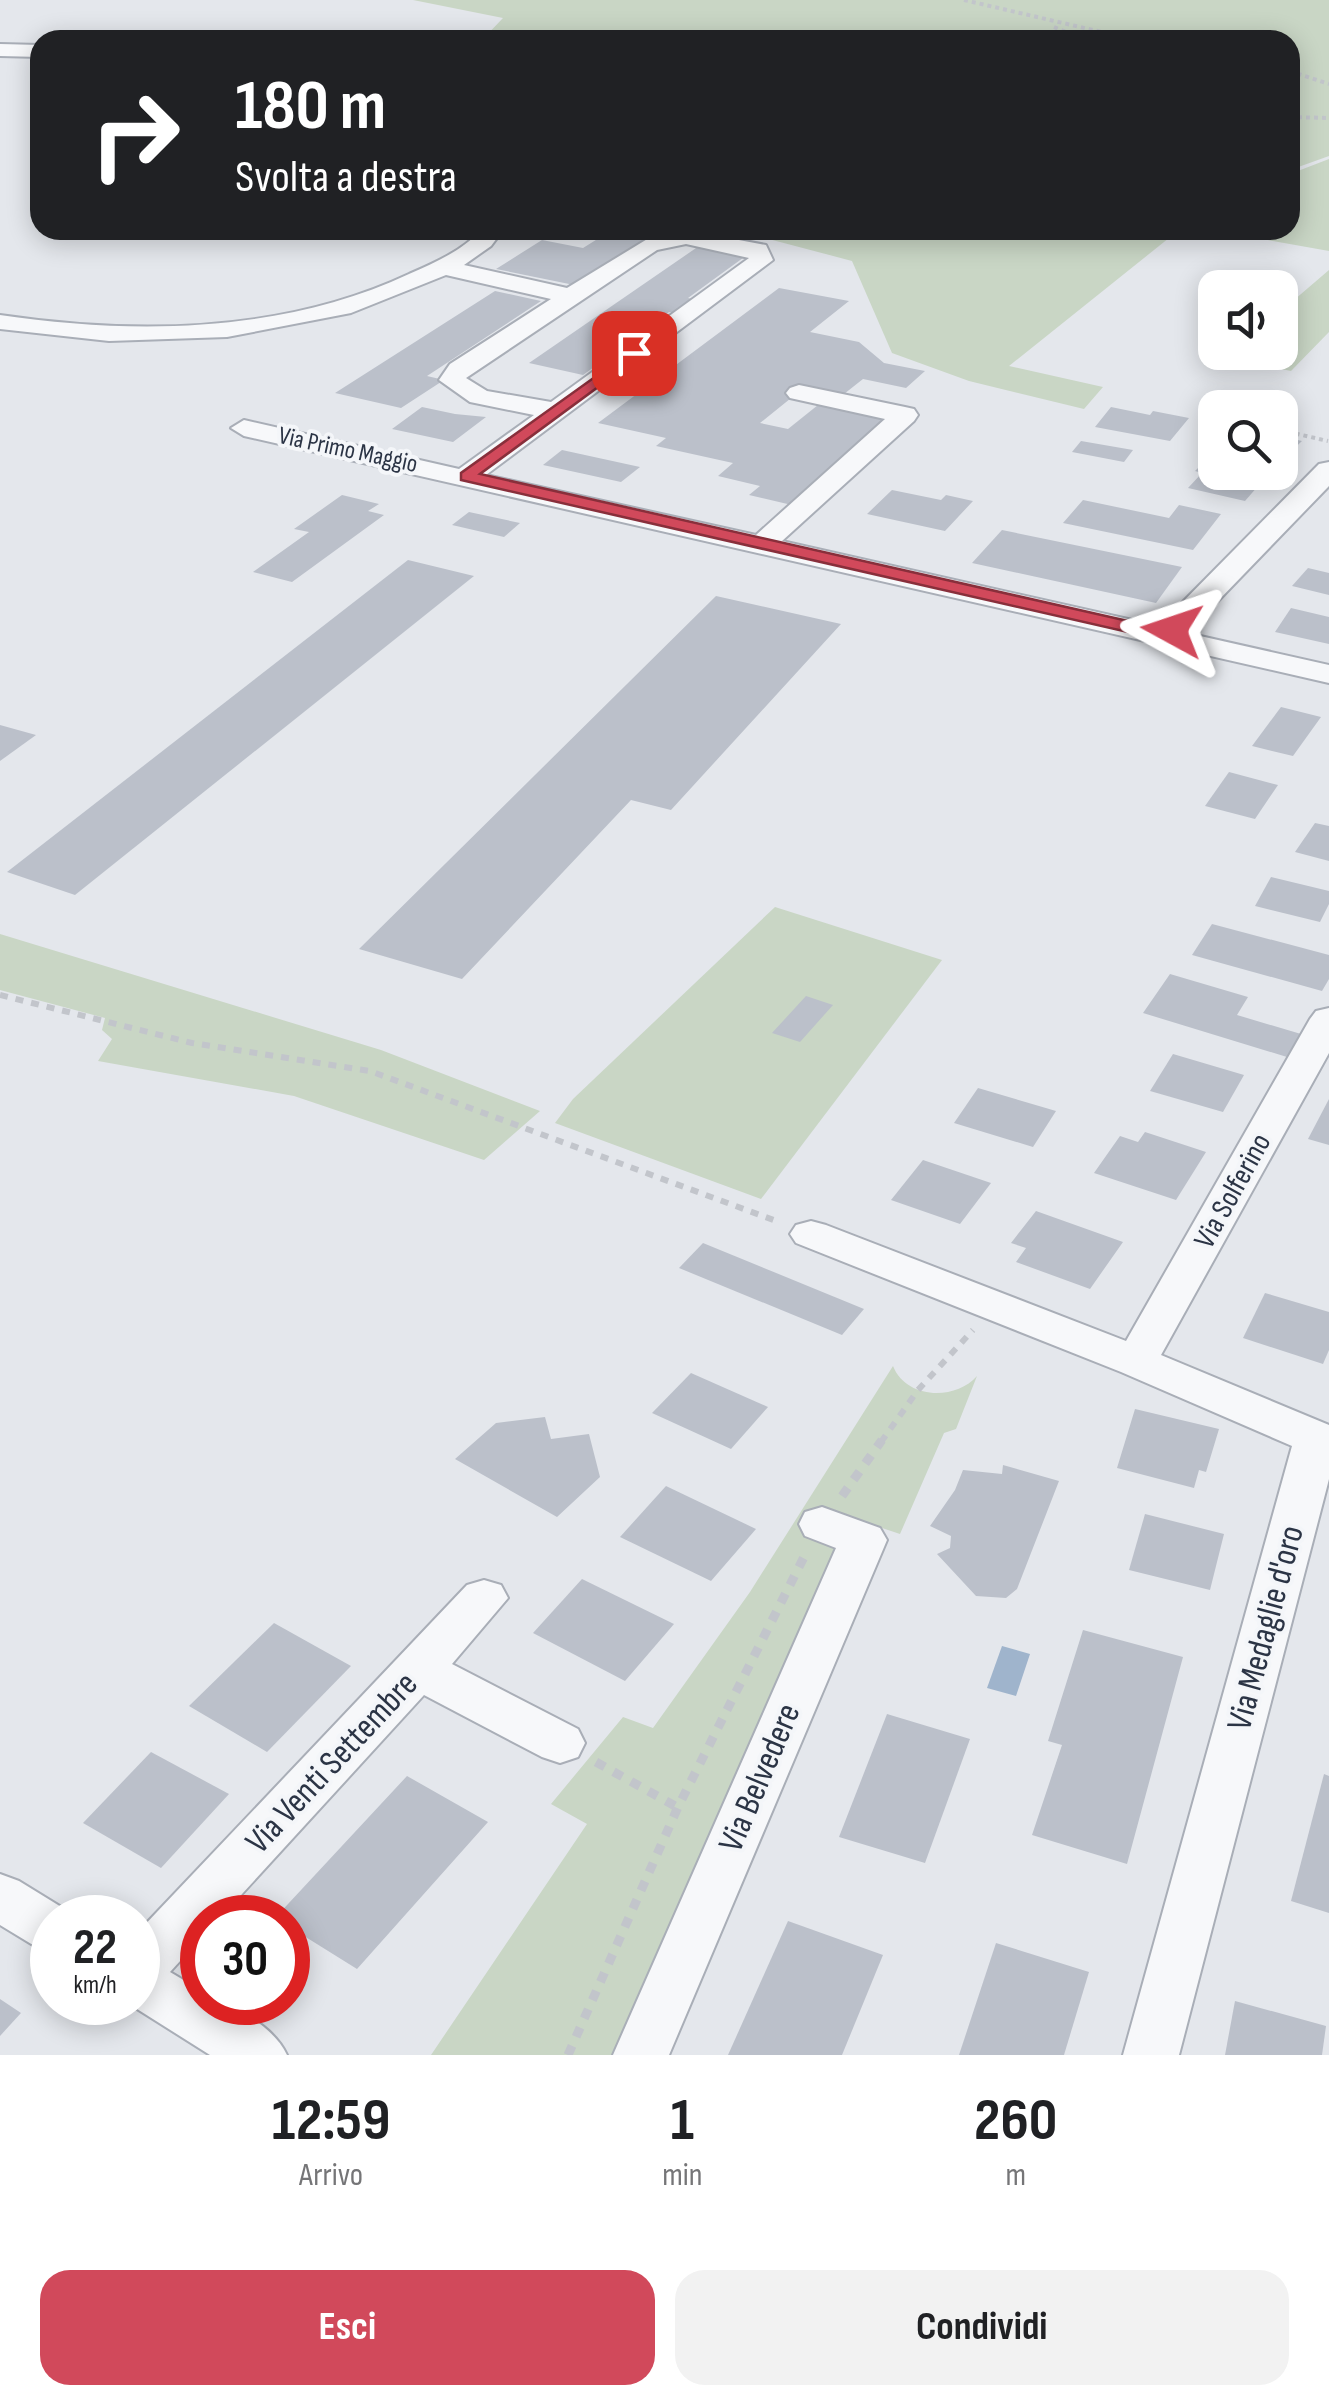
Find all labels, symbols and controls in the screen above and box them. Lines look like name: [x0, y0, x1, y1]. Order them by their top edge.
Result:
text: 180 m: [235, 65, 386, 149]
icon: right: [70, 70, 200, 200]
text: Svolta a destra: [235, 150, 457, 205]
map controls: [1198, 270, 1298, 490]
button: sound: [1198, 270, 1298, 370]
pin: [592, 311, 677, 396]
icon: arrive: [607, 326, 662, 381]
button: search: [1198, 390, 1298, 490]
street label: Via Primo Maggio: [275, 420, 421, 480]
position arrow: [1120, 578, 1224, 682]
street label: Via Solferino: [1187, 1127, 1279, 1255]
street label: Via Medaglie d'oro: [1218, 1521, 1314, 1735]
street label: Via Venti Settembre: [237, 1663, 427, 1863]
street label: Via Belvedere: [710, 1697, 810, 1859]
speed limit sign: 30: [180, 1895, 310, 2025]
text: 22: [73, 1918, 117, 1978]
text: km/h: [73, 1970, 117, 2001]
text: 12:59: [272, 2085, 390, 2157]
text: 1: [670, 2085, 694, 2157]
text: 260: [974, 2085, 1057, 2157]
text: Arrivo: [299, 2156, 363, 2195]
text: min: [662, 2156, 702, 2195]
text: m: [1005, 2156, 1026, 2195]
button: Esci: [40, 2270, 655, 2385]
button: Condividi: [675, 2270, 1289, 2385]

